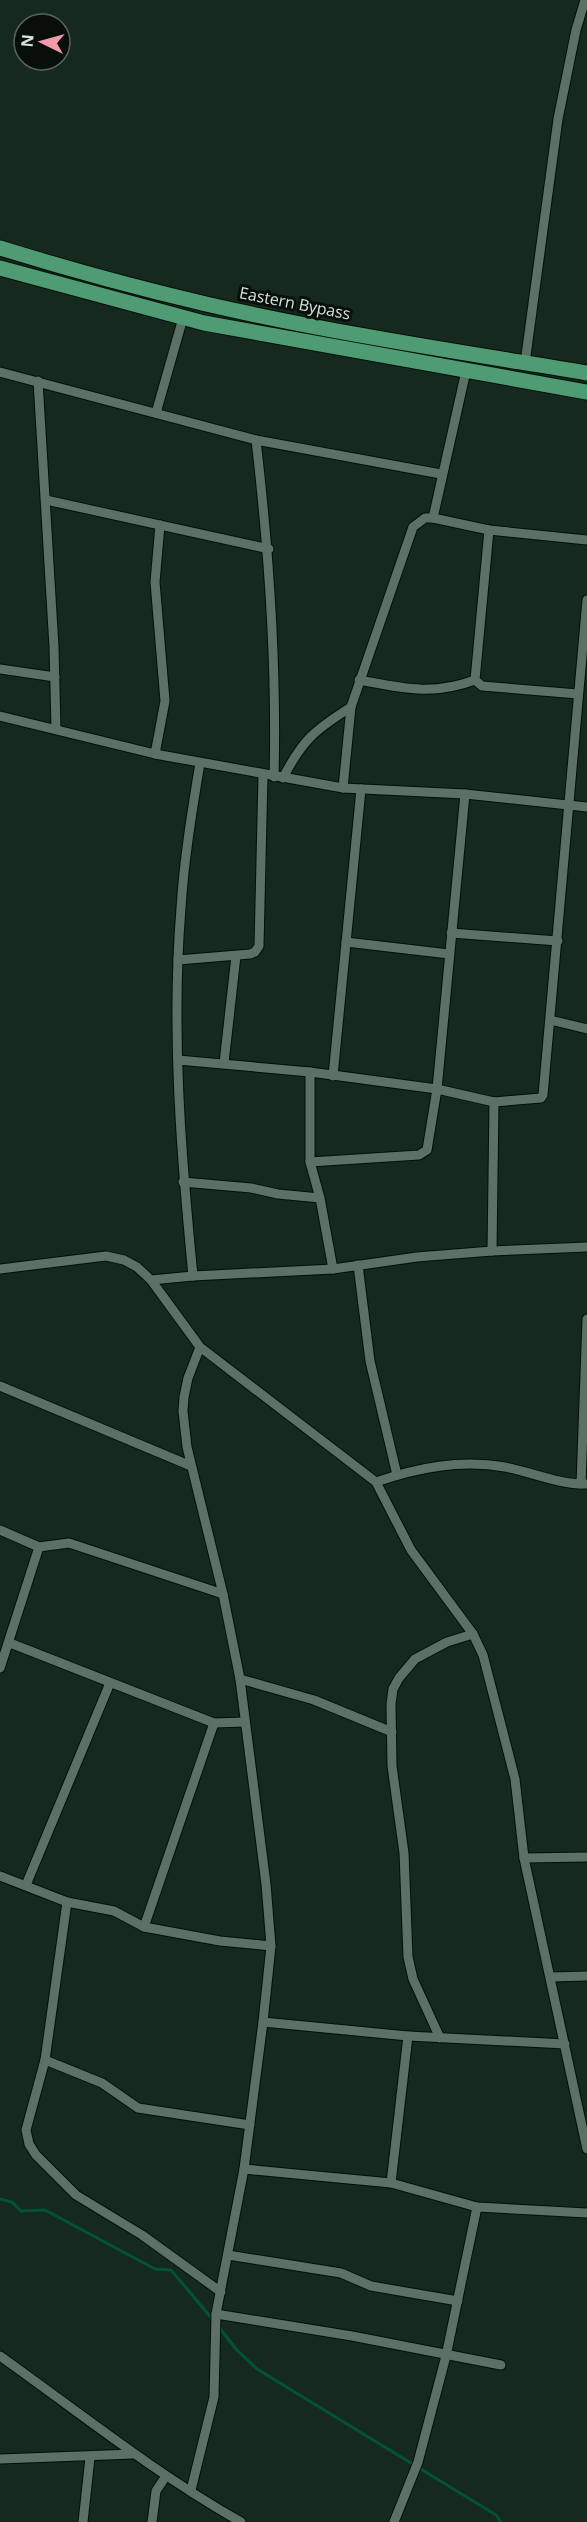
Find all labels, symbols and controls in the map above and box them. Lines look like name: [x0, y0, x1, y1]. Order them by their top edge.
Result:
north arrow: [12, 12, 72, 72]
text: N: [16, 33, 39, 48]
street label: Eastern Bypass: [237, 281, 353, 325]

